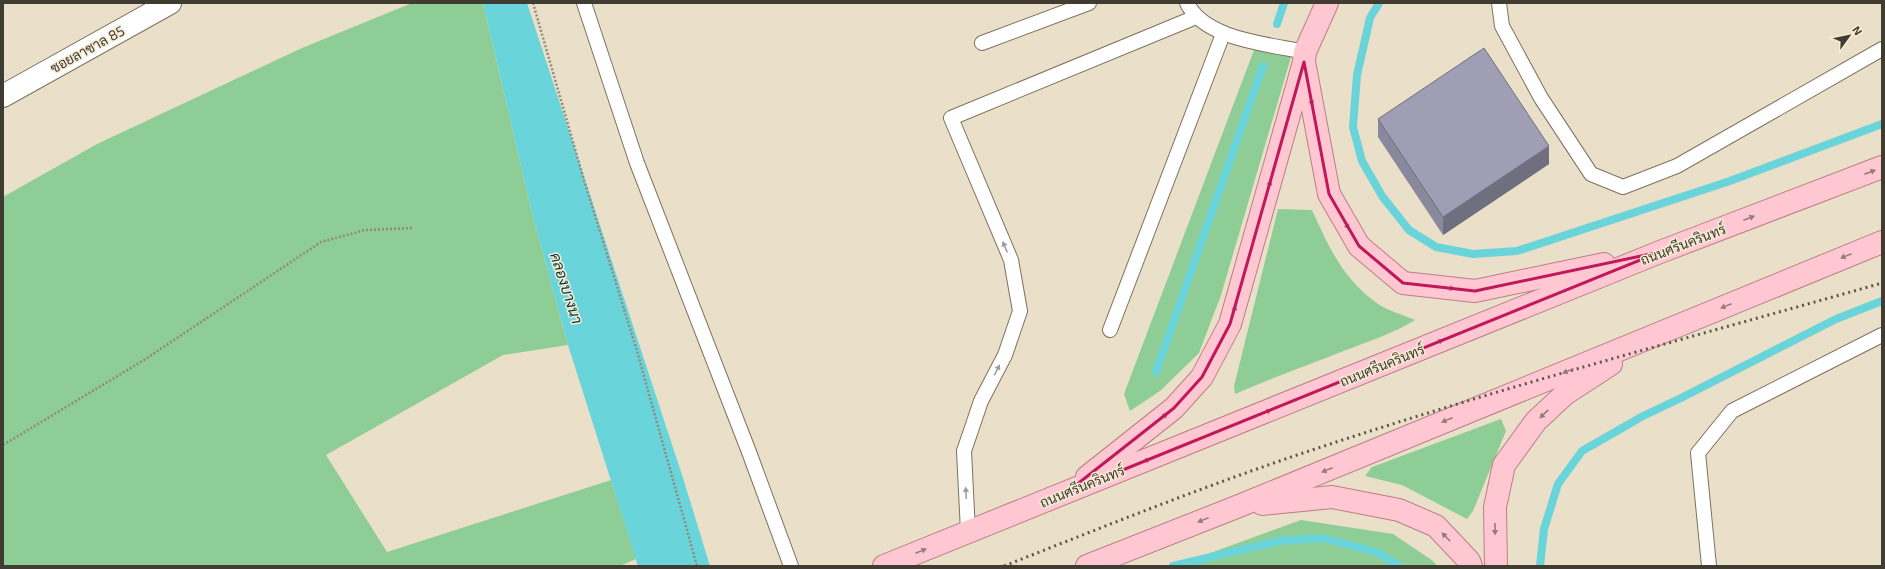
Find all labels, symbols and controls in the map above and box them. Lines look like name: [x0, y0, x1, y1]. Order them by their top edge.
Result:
north arrow: [1829, 16, 1869, 56]
street label: ซอยลาซาล 85: [47, 22, 127, 76]
text: N: [1850, 23, 1865, 37]
one-way arrow: [1309, 94, 1315, 106]
one-way arrow: [1864, 168, 1876, 174]
one-way arrow: [1266, 180, 1272, 192]
one-way arrow: [1743, 215, 1755, 221]
one-way arrow: [1343, 218, 1350, 230]
street label: ถนนศรีนครินทร์: [1638, 220, 1728, 268]
one-way arrow: [1002, 241, 1008, 252]
water label: คลองบางนา: [547, 250, 587, 326]
one-way arrow: [1839, 254, 1851, 260]
one-way arrow: [1443, 285, 1455, 291]
one-way arrow: [1719, 303, 1731, 309]
one-way arrow: [1231, 305, 1237, 317]
one-way arrow: [1432, 339, 1444, 345]
street label: ถนนศรีนครินทร์: [1337, 340, 1427, 390]
one-way arrow: [994, 364, 1000, 376]
one-way arrow: [1561, 368, 1573, 374]
one-way arrow: [1260, 409, 1272, 415]
one-way arrow: [1539, 409, 1549, 419]
one-way arrow: [1157, 413, 1168, 422]
one-way arrow: [1441, 418, 1453, 424]
one-way arrow: [1140, 458, 1151, 464]
street label: ถนนศรีนครินทร์: [1037, 461, 1127, 511]
one-way arrow: [1321, 467, 1333, 473]
one-way arrow: [963, 486, 969, 499]
one-way arrow: [1197, 518, 1209, 524]
one-way arrow: [1492, 523, 1499, 535]
one-way arrow: [1441, 532, 1451, 542]
one-way arrow: [915, 548, 927, 554]

